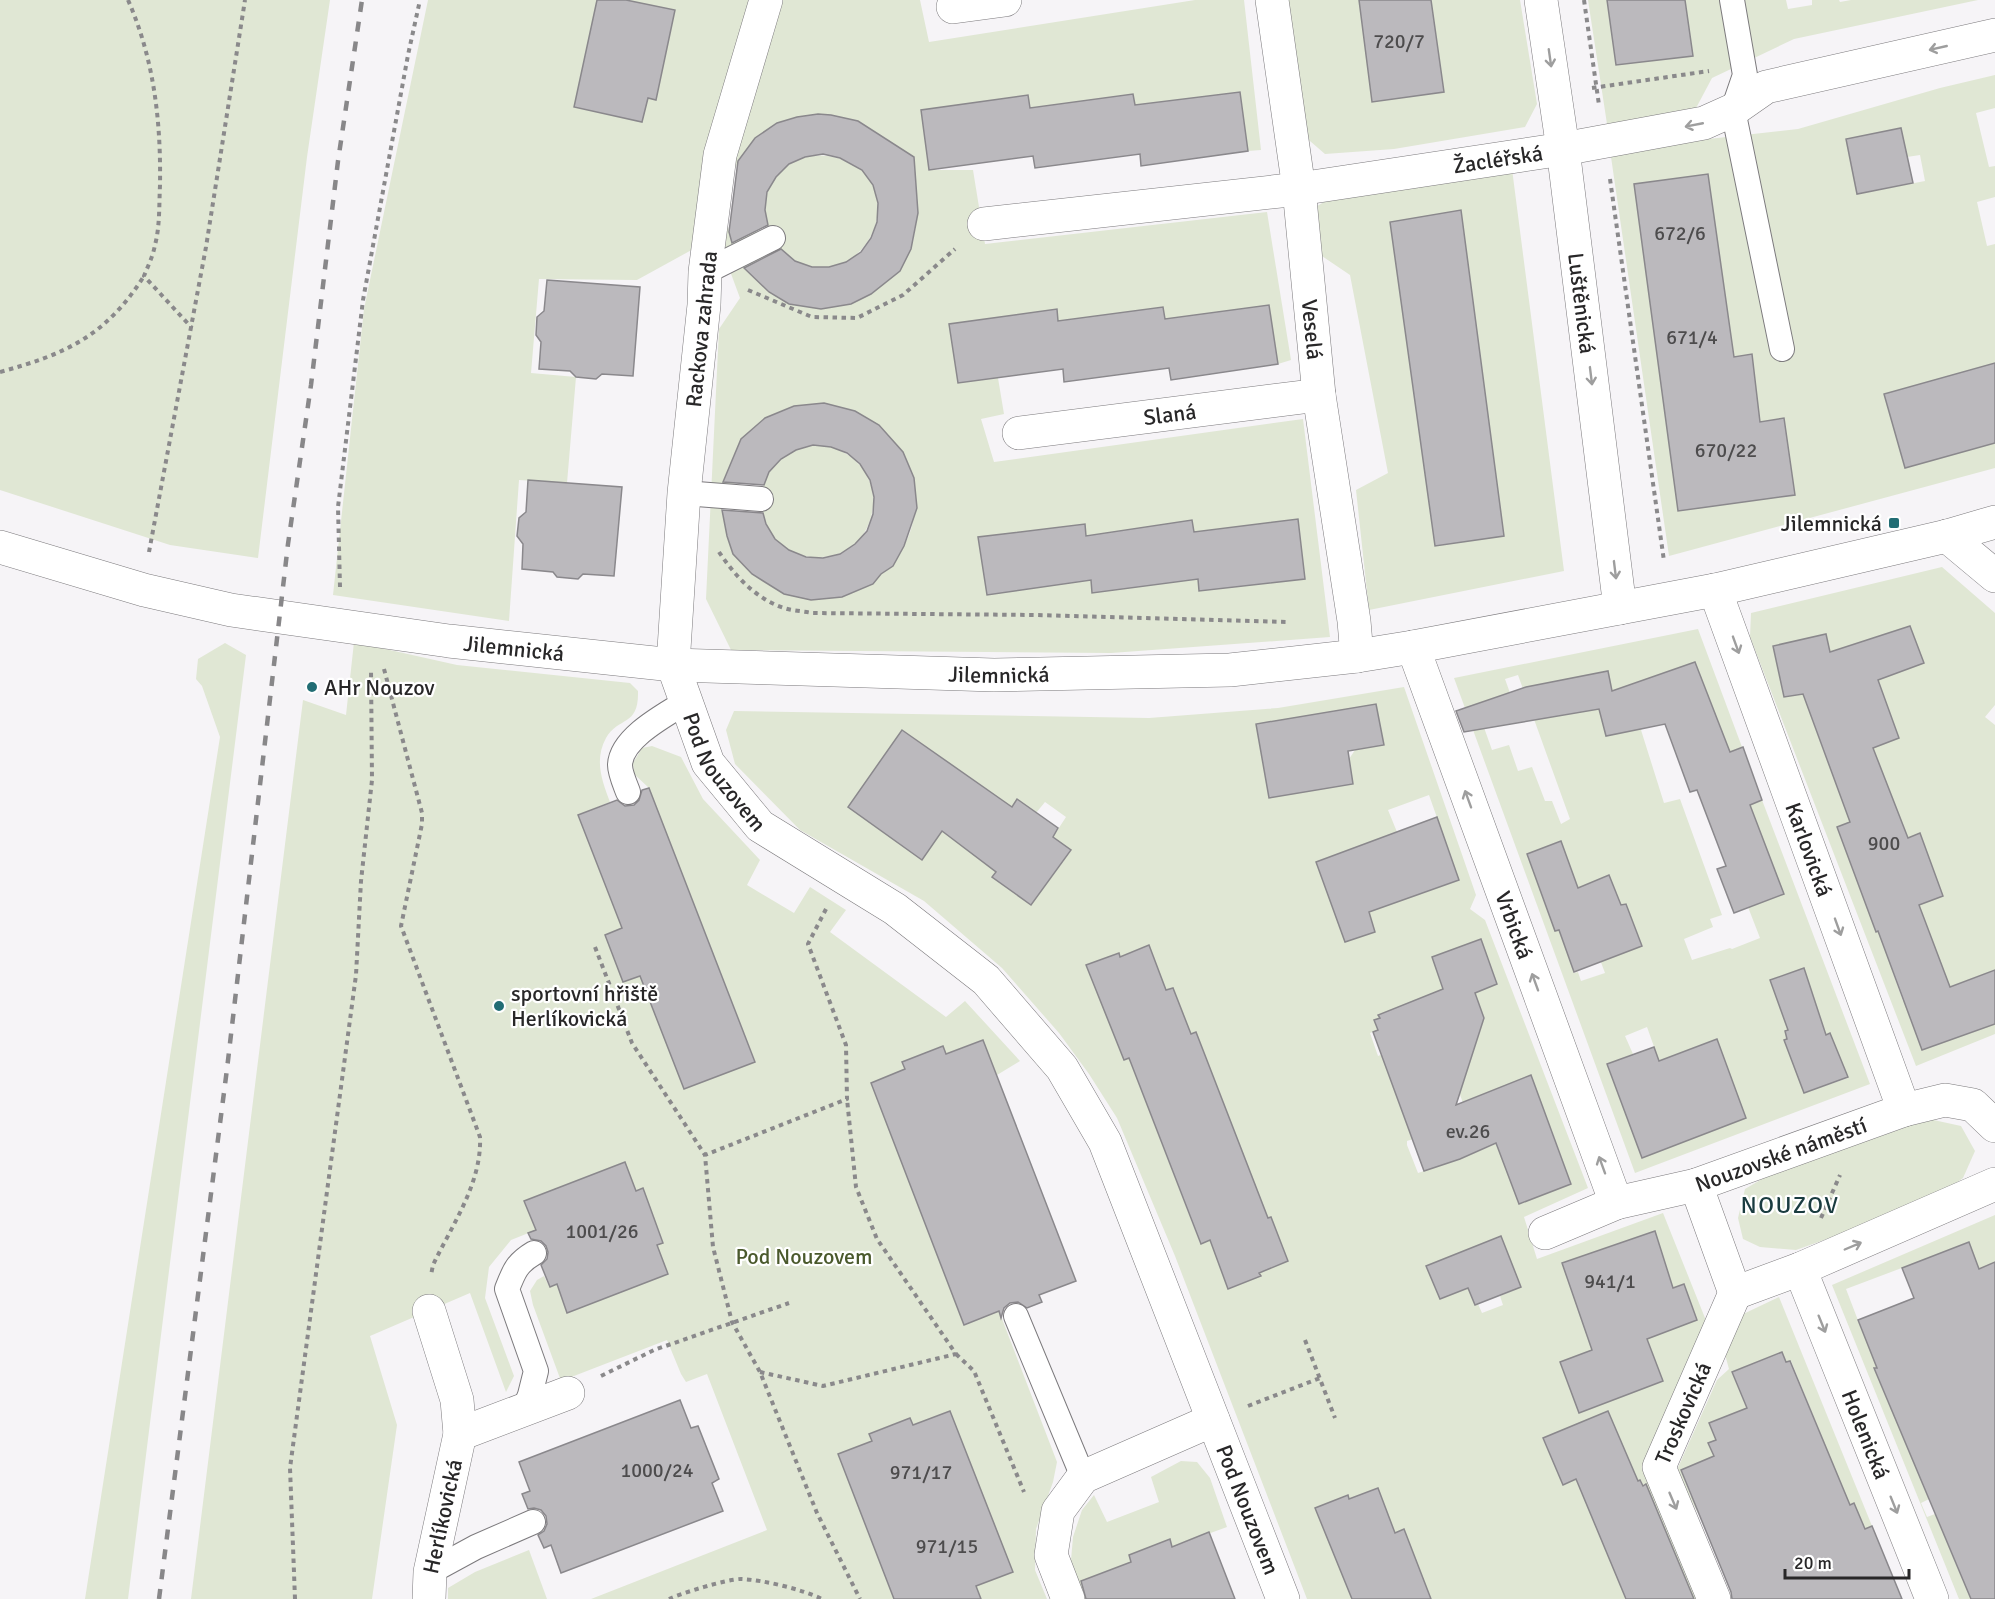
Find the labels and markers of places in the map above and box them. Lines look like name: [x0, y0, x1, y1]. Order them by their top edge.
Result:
place label: Jilemnická: [1781, 510, 1882, 537]
marker: Jilemnická: [1887, 516, 1901, 530]
place label: AHr Nouzov: [324, 674, 434, 701]
marker: AHr Nouzov: [305, 680, 319, 694]
place label: sportovní hřiště Herlíkovická: [511, 980, 658, 1032]
marker: sportovní hřiště Herlíkovická: [492, 999, 506, 1013]

